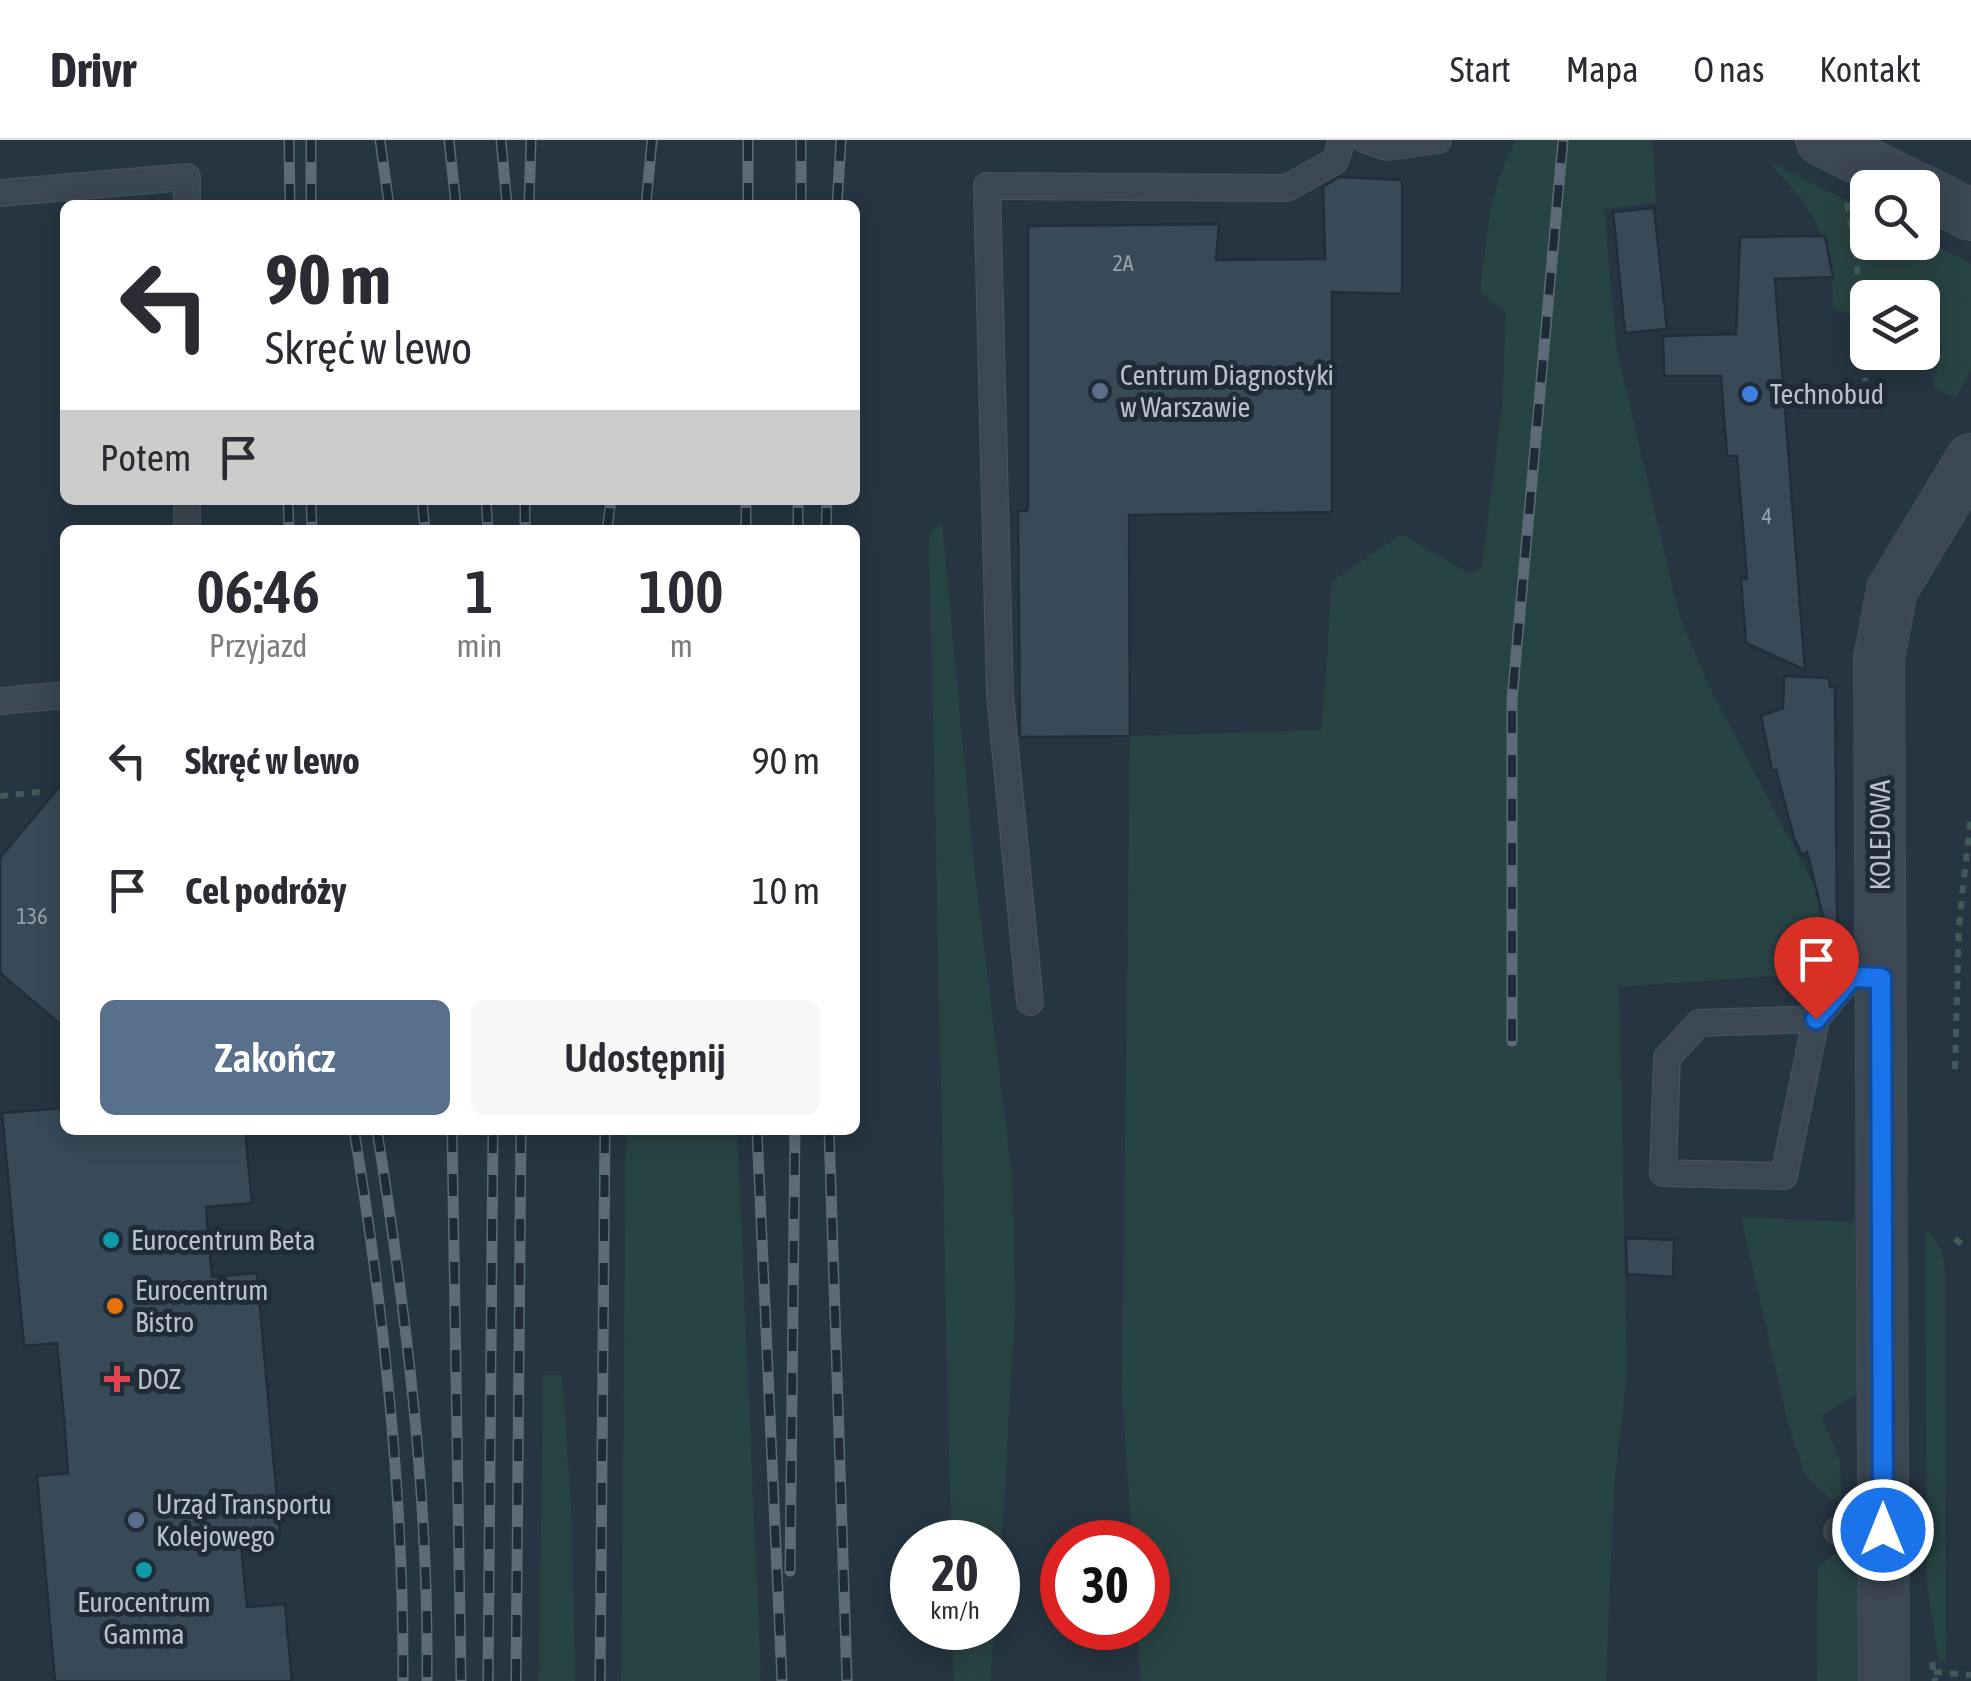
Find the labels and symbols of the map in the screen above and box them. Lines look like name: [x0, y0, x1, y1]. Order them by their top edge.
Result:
house number: 2A: [1112, 250, 1134, 276]
place label: Centrum Diagnostyki w Warszawie: [1120, 359, 1334, 423]
place label: Technobud: [1770, 378, 1884, 410]
marker: Centrum Diagnostyki w Warszawie: [1089, 380, 1111, 402]
marker: Technobud: [1739, 383, 1761, 405]
house number: 4: [1762, 503, 1772, 529]
street label: KOLEJOWA: [1864, 779, 1896, 890]
house number: 136: [16, 903, 48, 929]
pin: [1774, 917, 1859, 1020]
place label: Eurocentrum Beta: [131, 1224, 315, 1256]
marker: Eurocentrum Beta: [100, 1229, 122, 1251]
place label: Eurocentrum Bistro: [135, 1274, 269, 1338]
marker: Eurocentrum Bistro: [104, 1295, 126, 1317]
place label: DOZ: [137, 1363, 181, 1395]
marker: DOZ: [106, 1368, 128, 1390]
position arrow: [1831, 1478, 1935, 1582]
place label: Urząd Transportu Kolejowego: [156, 1488, 332, 1552]
marker: Urząd Transportu Kolejowego: [125, 1509, 147, 1531]
speed limit sign: 30: [1040, 1520, 1170, 1650]
marker: Eurocentrum Gamma: [133, 1559, 155, 1581]
place label: Eurocentrum Gamma: [77, 1586, 211, 1650]

